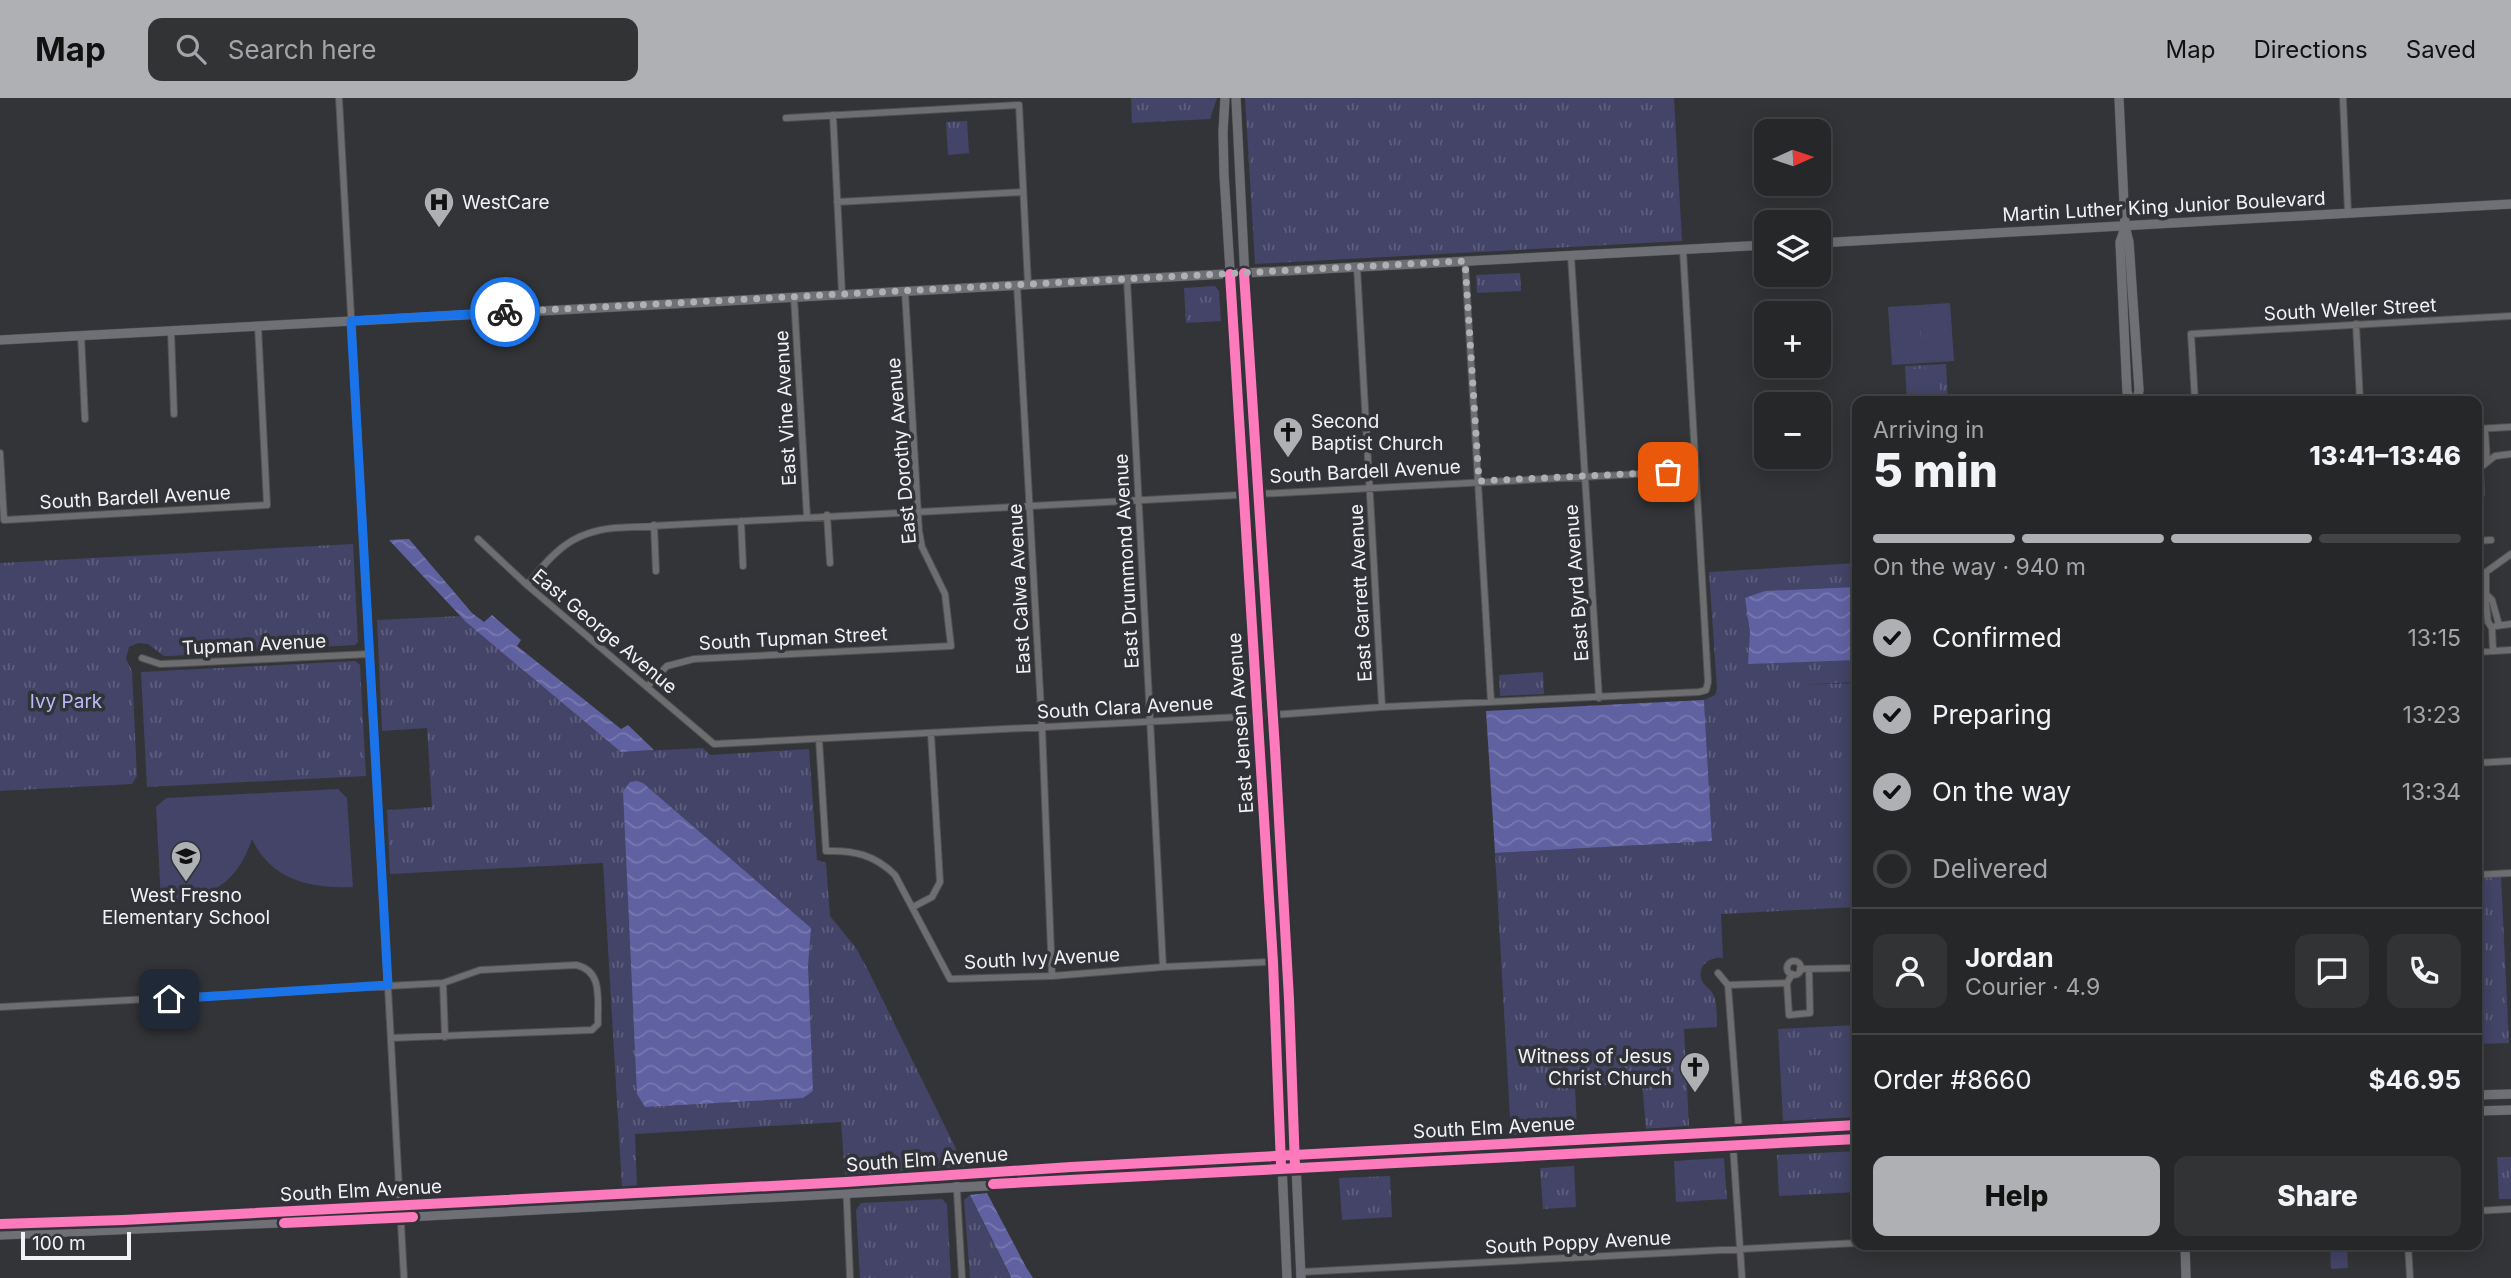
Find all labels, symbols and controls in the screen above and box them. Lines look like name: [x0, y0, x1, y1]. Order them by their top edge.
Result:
search box: [148, 18, 638, 81]
text: Map: [35, 29, 106, 69]
icon: search: [172, 30, 210, 68]
text: Search here: [228, 34, 376, 65]
text: Map: [2166, 35, 2215, 64]
text: Directions: [2253, 35, 2368, 64]
text: Saved: [2406, 35, 2476, 64]
north arrow: [1754, 119, 1830, 196]
map controls: [1754, 119, 1831, 469]
hospital icon: WestCare: [422, 185, 456, 229]
street label: Martin Luther King Junior Boulevard: [2002, 187, 2326, 226]
place label: WestCare: [462, 191, 550, 214]
button: layers: [1754, 210, 1831, 287]
courier: [470, 277, 540, 347]
icon: bike: [486, 293, 524, 331]
street label: South Weller Street: [2263, 293, 2437, 326]
button: +: [1754, 301, 1831, 378]
street label: East Vine Avenue: [770, 330, 801, 486]
street label: East Dorothy Avenue: [882, 357, 921, 545]
button: −: [1754, 392, 1831, 469]
place label: Second Baptist Church: [1311, 410, 1443, 455]
church icon: Second Baptist Church: [1271, 415, 1305, 459]
text: Arriving in: [1873, 416, 1984, 444]
text: 13:41–13:46: [2309, 440, 2461, 471]
pin: [1638, 442, 1698, 502]
text: 5 min: [1873, 442, 1998, 498]
street label: East Drummond Avenue: [1109, 453, 1144, 669]
icon: bag: [1649, 453, 1687, 491]
street label: South Bardell Avenue: [1269, 455, 1461, 488]
street label: South Bardell Avenue: [39, 481, 231, 514]
street label: East Calwa Avenue: [1004, 503, 1035, 675]
street label: East Garrett Avenue: [1344, 504, 1377, 682]
street label: East Byrd Avenue: [1560, 504, 1593, 662]
text: On the way · 940 m: [1873, 553, 2086, 581]
street label: East George Avenue: [528, 564, 682, 699]
icon: check: [1873, 619, 1911, 657]
street label: South Tupman Street: [698, 622, 888, 655]
text: Confirmed: [1932, 622, 2062, 653]
text: 13:15: [2407, 624, 2461, 652]
street label: Tupman Avenue: [181, 629, 327, 660]
street label: East Jensen Avenue: [1223, 632, 1258, 814]
park label: Ivy Park: [30, 690, 103, 713]
street label: South Clara Avenue: [1036, 691, 1214, 724]
icon: check: [1873, 696, 1911, 734]
text: Preparing: [1932, 699, 2052, 730]
text: 13:23: [2403, 701, 2461, 729]
icon: check: [1873, 773, 1911, 811]
text: On the way: [1932, 776, 2071, 807]
text: 13:34: [2402, 778, 2461, 806]
school or university icon: West Fresno Elementary School: [169, 839, 203, 883]
text: Delivered: [1932, 853, 2048, 884]
place label: West Fresno Elementary School: [102, 884, 270, 929]
button: person: [1873, 934, 1947, 1008]
button: chat: [2295, 934, 2369, 1008]
button: phone: [2387, 934, 2461, 1008]
text: Jordan: [1965, 942, 2054, 973]
street label: South Ivy Avenue: [963, 943, 1121, 974]
pin: [139, 969, 199, 1029]
text: Courier · 4.9: [1965, 973, 2100, 1001]
icon: home: [150, 980, 188, 1018]
place label: Witness of Jesus Christ Church: [1518, 1045, 1672, 1090]
church icon: Witness of Jesus Christ Church: [1678, 1050, 1712, 1094]
text: Order #8660: [1873, 1064, 2032, 1095]
text: $46.95: [2368, 1064, 2461, 1095]
street label: South Elm Avenue: [1412, 1112, 1576, 1143]
street label: South Elm Avenue: [845, 1142, 1009, 1177]
button: Help: [1873, 1156, 2160, 1236]
button: Share: [2174, 1156, 2461, 1236]
street label: South Elm Avenue: [279, 1175, 443, 1206]
street label: South Poppy Avenue: [1484, 1226, 1672, 1259]
scale bar: [21, 1229, 131, 1261]
text: 100 m: [32, 1232, 86, 1255]

